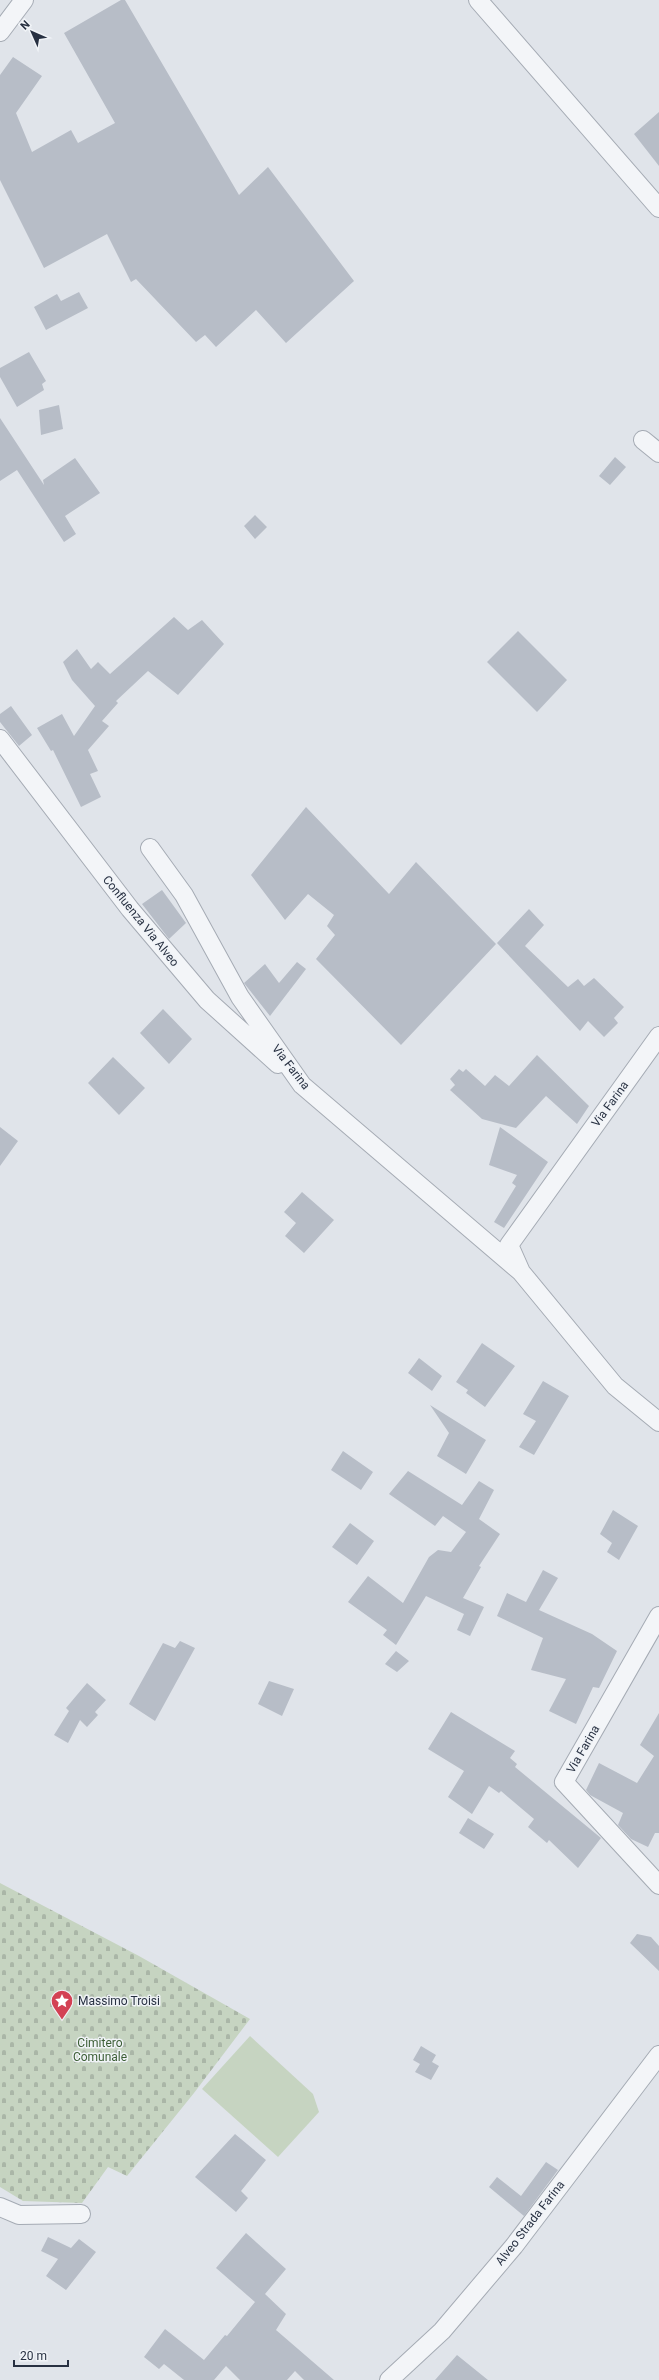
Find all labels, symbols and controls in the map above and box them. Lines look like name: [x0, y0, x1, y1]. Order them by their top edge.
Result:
north arrow: [12, 12, 52, 52]
text: N: [18, 18, 33, 33]
street label: Confluenza Via Alveo: [100, 873, 182, 969]
street label: Via Farina: [269, 1042, 313, 1092]
street label: Via Farina: [589, 1078, 631, 1130]
street label: Via Farina: [564, 1722, 602, 1776]
place icon: Massimo Troisi: [49, 1988, 75, 2021]
place label: Massimo Troisi: [78, 1994, 160, 2008]
park label: Cimitero Comunale: [73, 2036, 127, 2064]
street label: Alveo Strada Farina: [493, 2178, 567, 2268]
scale bar: [14, 2342, 68, 2368]
text: 20 m: [20, 2349, 47, 2363]

